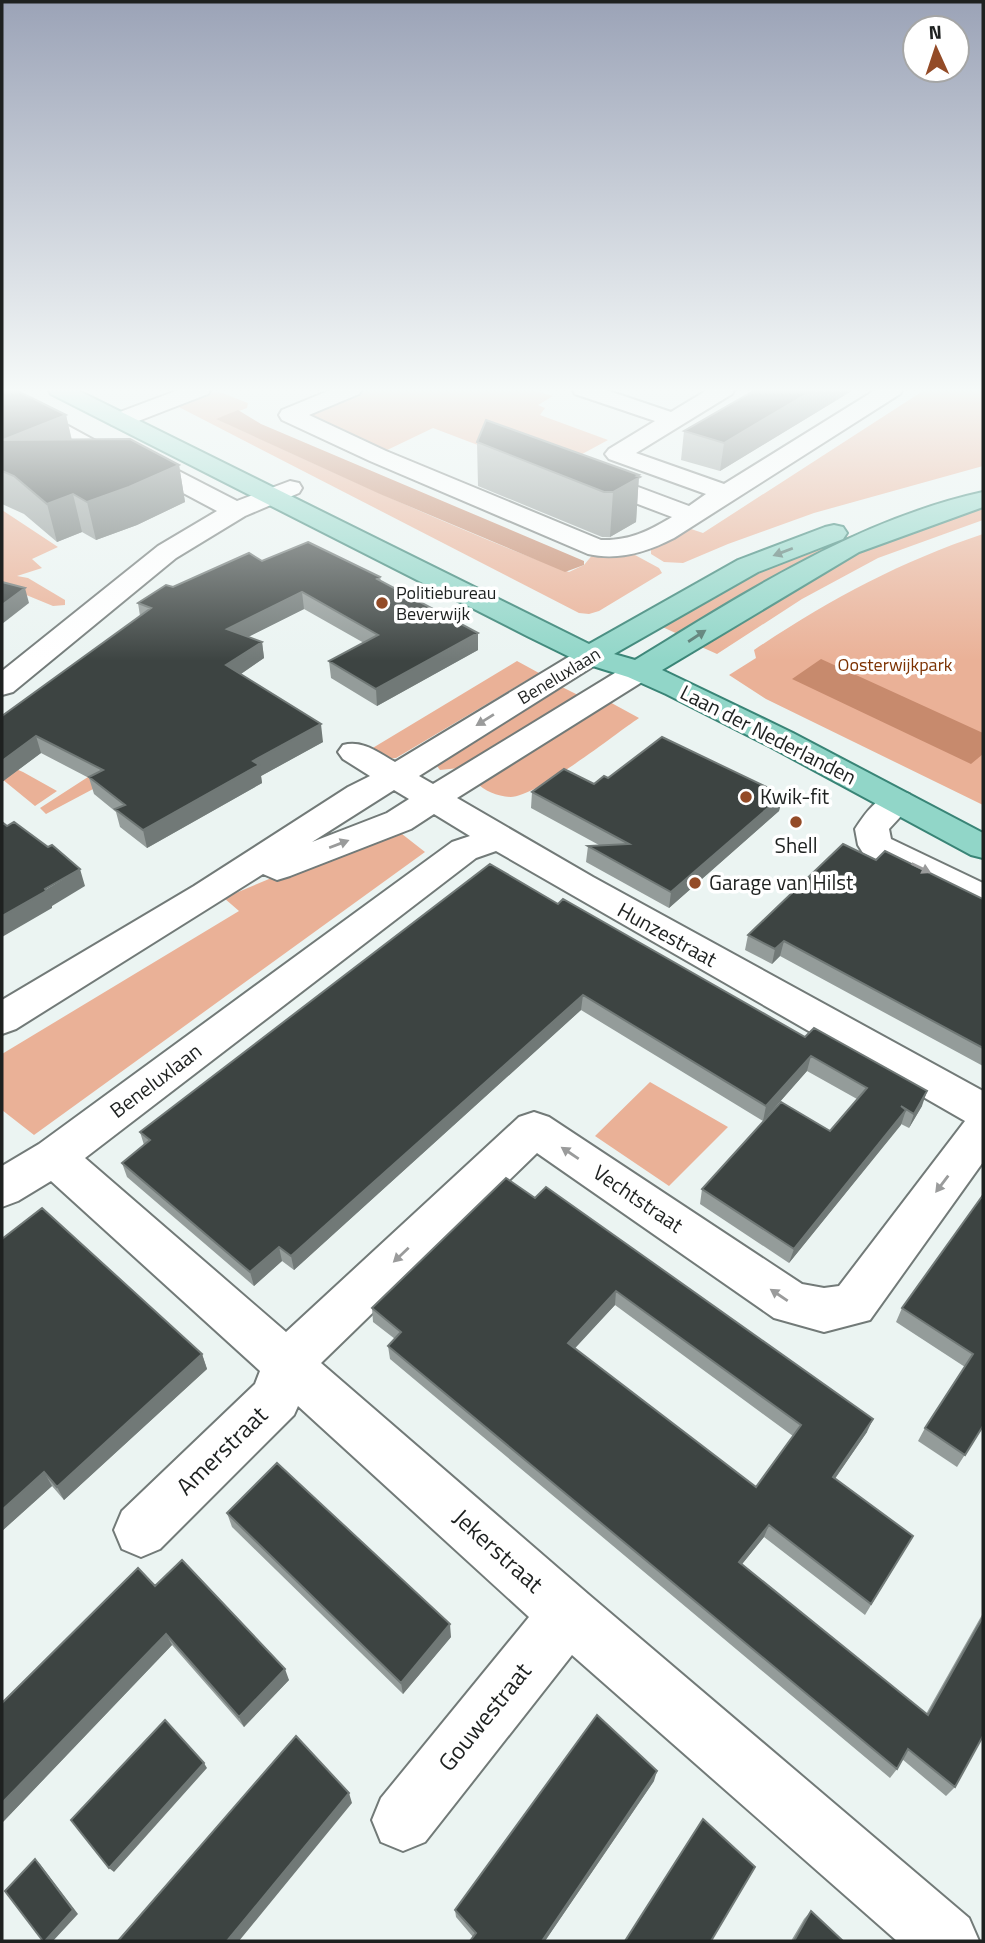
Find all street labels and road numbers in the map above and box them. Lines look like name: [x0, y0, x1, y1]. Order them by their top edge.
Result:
street label: Beneluxlaan: [512, 640, 605, 711]
street label: Laan der Nederlanden: [675, 676, 862, 792]
street label: Hunzestraat: [612, 894, 724, 975]
street label: Beneluxlaan: [103, 1035, 208, 1126]
street label: Vechtstraat: [587, 1156, 691, 1241]
street label: Amerstraat: [167, 1397, 276, 1503]
street label: Jekerstraat: [445, 1500, 552, 1601]
street label: Gouwestraat: [429, 1654, 540, 1779]

